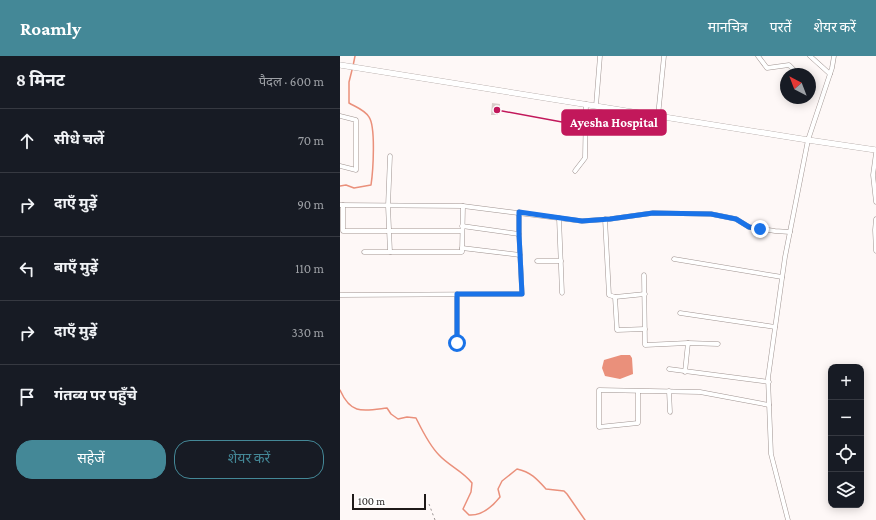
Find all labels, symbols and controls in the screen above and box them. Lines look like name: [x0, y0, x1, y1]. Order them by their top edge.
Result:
text: Roamly: [20, 18, 81, 39]
text: मानचित्र: [708, 19, 748, 35]
text: परतें: [770, 19, 792, 35]
text: शेयर करें: [814, 19, 856, 35]
north arrow: [780, 68, 816, 104]
text: 8 मिनट: [16, 71, 65, 90]
text: पैदल · 600 m: [259, 74, 324, 89]
callout: Ayesha Hospital: [562, 110, 666, 135]
text: Ayesha Hospital: [569, 115, 658, 130]
icon: ahead: [16, 130, 38, 152]
text: सीधे चलें: [54, 131, 104, 147]
text: 70 m: [298, 133, 324, 148]
icon: right: [16, 194, 38, 216]
text: दाएँ मुड़ें: [54, 195, 97, 211]
text: 90 m: [297, 197, 324, 212]
route end: [751, 220, 769, 238]
icon: left: [16, 258, 38, 280]
text: बाएँ मुड़ें: [54, 259, 98, 275]
text: 110 m: [295, 261, 324, 276]
icon: right: [16, 322, 38, 344]
text: दाएँ मुड़ें: [54, 323, 97, 339]
text: 330 m: [291, 325, 324, 340]
route start: [448, 334, 466, 352]
map controls: [828, 364, 864, 508]
button: +: [828, 364, 864, 400]
icon: arrive: [16, 386, 38, 408]
text: गंतव्य पर पहुँचे: [54, 387, 137, 403]
button: −: [828, 400, 864, 436]
button: locate: [828, 436, 864, 472]
button: सहेजें: [16, 440, 166, 479]
button: शेयर करें: [174, 440, 324, 479]
button: layers: [828, 472, 864, 508]
scale bar: [352, 492, 426, 511]
text: 100 m: [358, 495, 385, 507]

